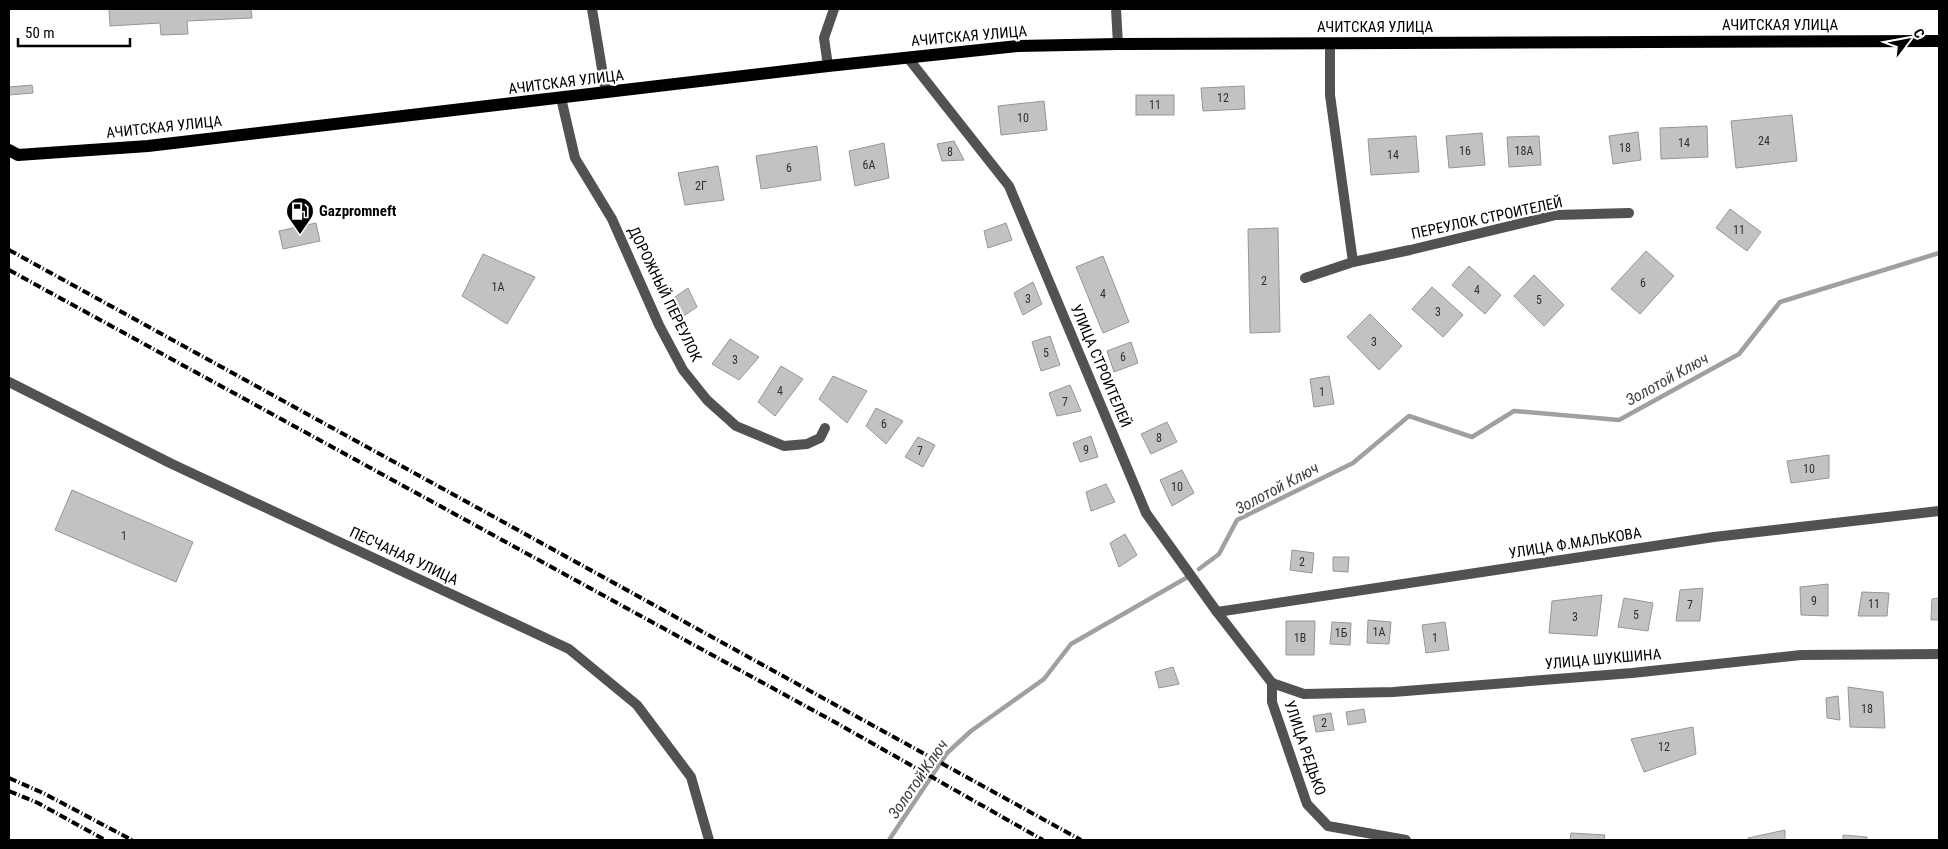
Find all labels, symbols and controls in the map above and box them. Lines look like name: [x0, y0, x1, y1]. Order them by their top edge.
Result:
scale bar: [18, 15, 130, 47]
north arrow: [1883, 15, 1933, 65]
street label: АЧИТСКАЯ УЛИЦА: [1722, 16, 1838, 34]
street label: АЧИТСКАЯ УЛИЦА: [1317, 18, 1433, 36]
street label: АЧИТСКАЯ УЛИЦА: [910, 22, 1028, 50]
text: 50 m: [25, 24, 55, 42]
text: С: [1910, 25, 1928, 41]
street label: АЧИТСКАЯ УЛИЦА: [507, 66, 625, 98]
house number: 12: [1217, 91, 1229, 105]
house number: 11: [1149, 98, 1161, 112]
house number: 10: [1017, 111, 1029, 125]
street label: АЧИТСКАЯ УЛИЦА: [105, 112, 223, 142]
house number: 24: [1758, 134, 1770, 148]
house number: 14: [1678, 136, 1690, 150]
house number: 18: [1619, 141, 1631, 155]
house number: 16: [1459, 144, 1471, 158]
house number: 18А: [1515, 144, 1533, 158]
house number: 8: [947, 145, 953, 159]
house number: 14: [1387, 148, 1399, 162]
house number: 6А: [863, 158, 876, 172]
house number: 6: [786, 161, 792, 175]
house number: 2Г: [695, 179, 707, 193]
street label: ПЕРЕУЛОК СТРОИТЕЛЕЙ: [1410, 193, 1564, 243]
fuel station icon: Gazpromneft: [285, 196, 315, 235]
place label: Gazpromneft: [319, 202, 397, 220]
street label: ДОРОЖНЫЙ ПЕРЕУЛОК: [624, 223, 706, 365]
house number: 11: [1733, 223, 1745, 237]
house number: 2: [1261, 274, 1267, 288]
house number: 6: [1640, 276, 1646, 290]
house number: 1А: [492, 280, 505, 294]
house number: 4: [1474, 283, 1480, 297]
house number: 4: [1100, 287, 1106, 301]
house number: 3: [1025, 292, 1031, 306]
house number: 5: [1536, 293, 1542, 307]
street label: УЛИЦА СТРОИТЕЛЕЙ: [1067, 302, 1135, 430]
house number: 3: [1435, 305, 1441, 319]
house number: 3: [1371, 335, 1377, 349]
house number: 5: [1043, 346, 1049, 360]
water label: Золотой Ключ: [1622, 348, 1712, 410]
house number: 6: [1120, 350, 1126, 364]
house number: 3: [732, 353, 738, 367]
house number: 4: [777, 384, 783, 398]
house number: 1: [1319, 385, 1325, 399]
house number: 7: [1062, 395, 1068, 409]
house number: 6: [881, 417, 887, 431]
house number: 8: [1156, 431, 1162, 445]
house number: 9: [1083, 443, 1089, 457]
house number: 7: [917, 444, 923, 458]
water label: Золотой Ключ: [1232, 458, 1322, 518]
house number: 10: [1803, 462, 1815, 476]
house number: 10: [1171, 480, 1183, 494]
street label: ПЕСЧАНАЯ УЛИЦА: [347, 523, 461, 589]
street label: УЛИЦА Ф.МАЛЬКОВА: [1507, 524, 1643, 562]
house number: 1: [121, 529, 127, 543]
house number: 2: [1299, 555, 1305, 569]
house number: 9: [1811, 594, 1817, 608]
house number: 11: [1868, 597, 1880, 611]
house number: 7: [1687, 598, 1693, 612]
house number: 5: [1633, 608, 1639, 622]
house number: 3: [1572, 610, 1578, 624]
house number: 1А: [1373, 625, 1386, 639]
house number: 1Б: [1335, 626, 1348, 640]
house number: 1В: [1294, 631, 1306, 645]
house number: 1: [1432, 631, 1438, 645]
street label: УЛИЦА ШУКШИНА: [1544, 645, 1662, 673]
street label: УЛИЦА РЕДЬКО: [1280, 698, 1330, 798]
house number: 18: [1861, 702, 1873, 716]
house number: 2: [1321, 716, 1327, 730]
water label: Золотой Ключ: [884, 736, 952, 822]
house number: 12: [1658, 740, 1670, 754]

